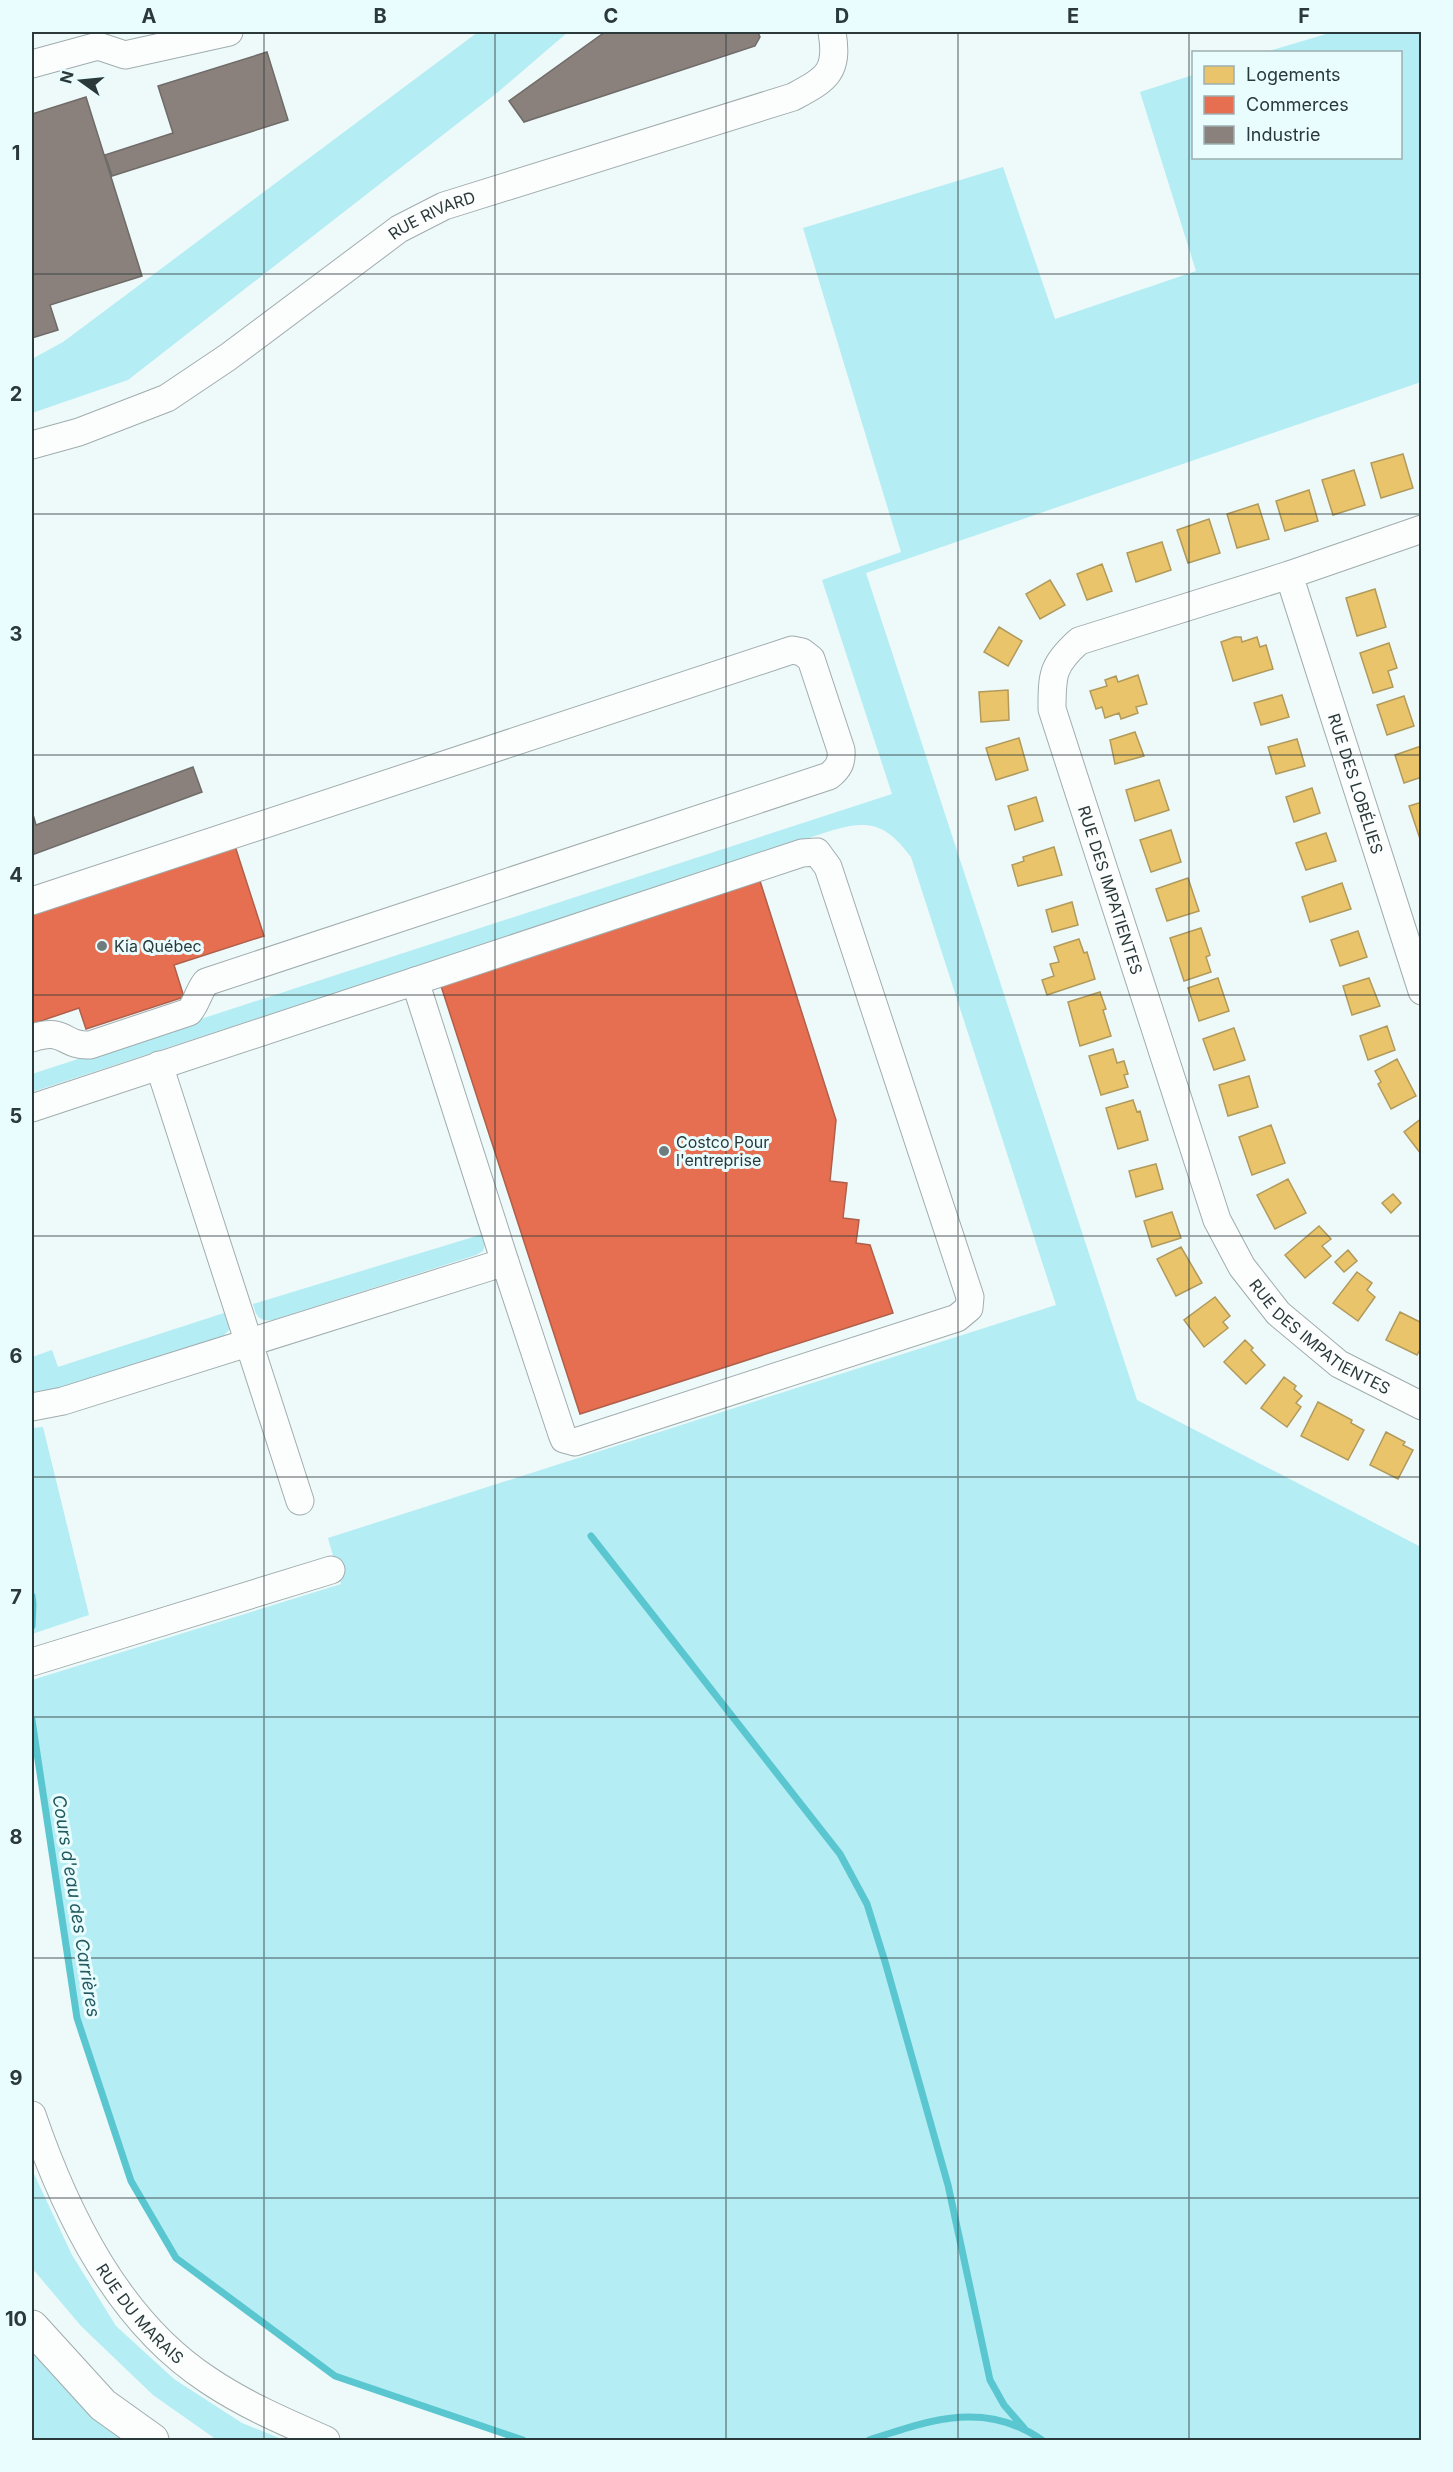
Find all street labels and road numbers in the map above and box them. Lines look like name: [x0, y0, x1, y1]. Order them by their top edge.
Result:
street label: RUE RIVARD: [384, 187, 478, 244]
street label: RUE DES LOBÉLIES: [1324, 711, 1388, 856]
street label: RUE DES IMPATIENTES: [1074, 803, 1147, 977]
street label: RUE DES IMPATIENTES: [1245, 1275, 1394, 1398]
street label: RUE DU MARAIS: [92, 2260, 188, 2368]

